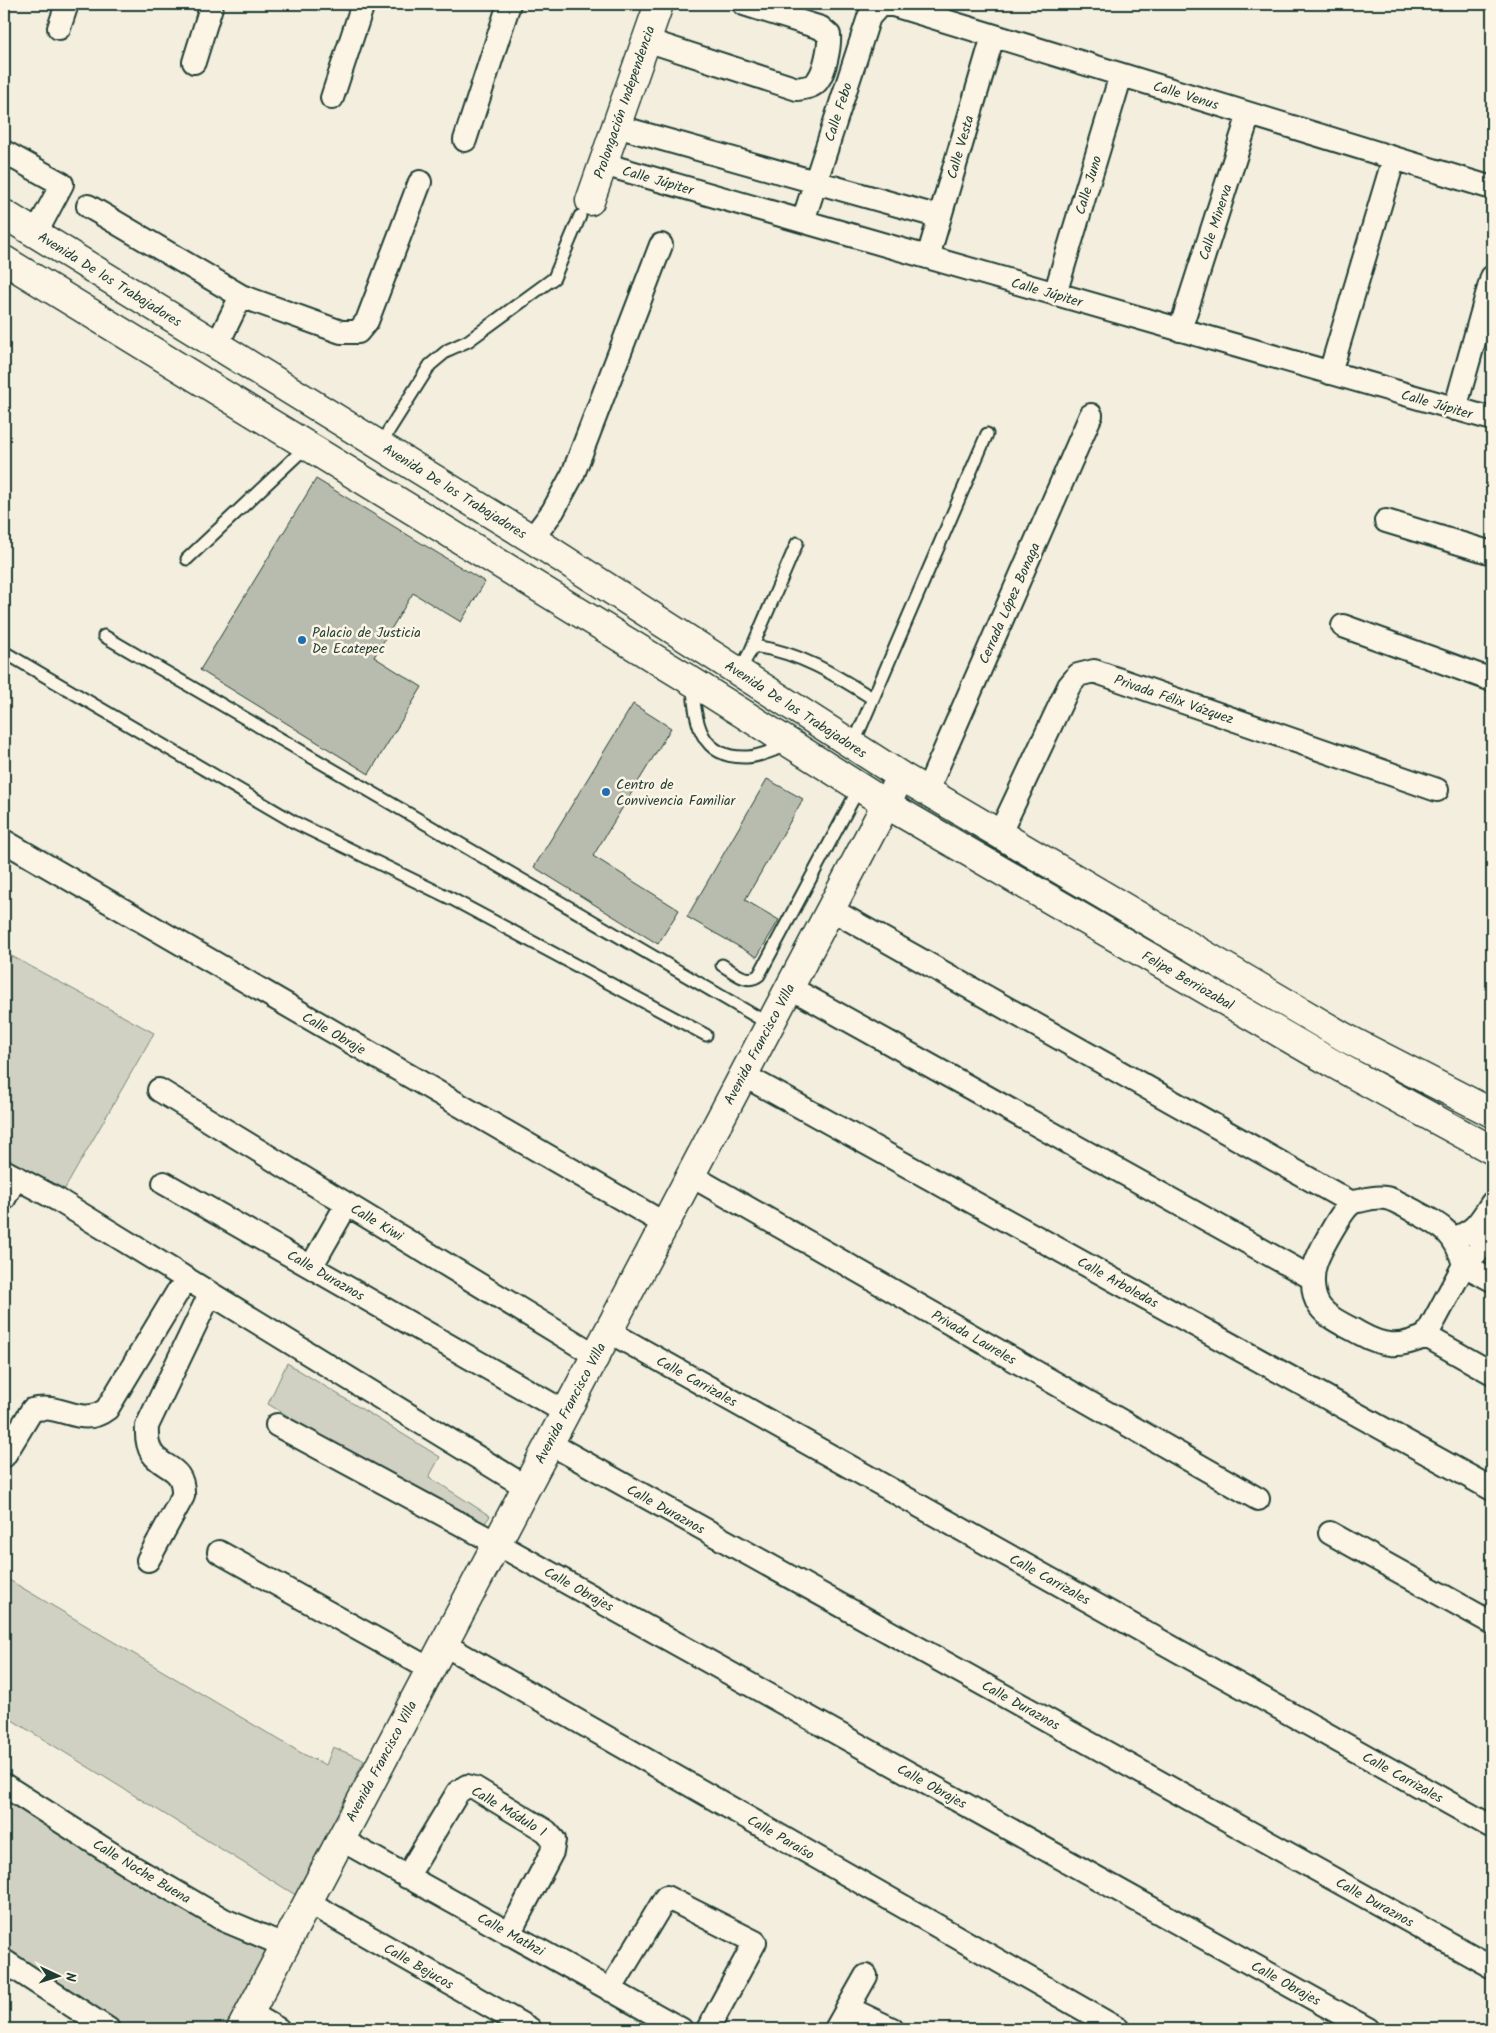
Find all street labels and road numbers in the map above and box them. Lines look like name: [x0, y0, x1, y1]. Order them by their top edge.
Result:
street label: Prolongación Independencia: [588, 23, 661, 182]
street label: Calle Venus: [1150, 76, 1221, 116]
street label: Calle Febo: [819, 80, 859, 145]
street label: Calle Vesta: [941, 113, 981, 182]
street label: Calle Juno: [1070, 153, 1108, 218]
street label: Calle Júpiter: [619, 160, 697, 202]
street label: Calle Minerva: [1193, 181, 1239, 263]
street label: Avenida De los Trabajadores: [33, 227, 186, 333]
street label: Calle Júpiter: [1008, 272, 1086, 314]
street label: Calle Júpiter: [1398, 384, 1476, 426]
street label: Avenida De los Trabajadores: [378, 439, 531, 545]
street label: Cerrada López Bonaga: [973, 539, 1047, 668]
street label: Avenida De los Trabajadores: [720, 655, 871, 764]
street label: Privada Félix Vázquez: [1111, 669, 1236, 731]
street label: Felipe Berriozabal: [1137, 946, 1238, 1016]
street label: Avenida Francisco Villa: [719, 980, 801, 1109]
street label: Calle Obraje: [297, 1007, 370, 1061]
street label: Calle Kiwi: [346, 1198, 408, 1248]
street label: Calle Duraznos: [282, 1245, 369, 1307]
street label: Calle Arboledas: [1073, 1251, 1162, 1314]
street label: Privada Laureles: [927, 1305, 1020, 1371]
street label: Avenida Francisco Villa: [530, 1339, 612, 1468]
street label: Calle Carrizales: [652, 1351, 741, 1413]
street label: Calle Duraznos: [622, 1479, 709, 1541]
street label: Calle Carrizales: [1005, 1549, 1094, 1611]
street label: Calle Obrajes: [540, 1562, 617, 1618]
street label: Calle Duraznos: [977, 1675, 1064, 1737]
street label: Avenida Francisco Villa: [341, 1697, 423, 1826]
street label: Calle Carrizales: [1358, 1747, 1447, 1809]
street label: Calle Obrajes: [893, 1759, 970, 1815]
street label: Calle Módulo 1: [467, 1781, 550, 1843]
street label: Calle Paraíso: [743, 1810, 818, 1866]
street label: Calle Noche Buena: [88, 1834, 195, 1910]
street label: Calle Duraznos: [1331, 1872, 1418, 1934]
street label: Calle Mathzi: [473, 1907, 549, 1963]
street label: Calle Bejucos: [379, 1938, 458, 1996]
street label: Calle Obrajes: [1247, 1956, 1324, 2012]

